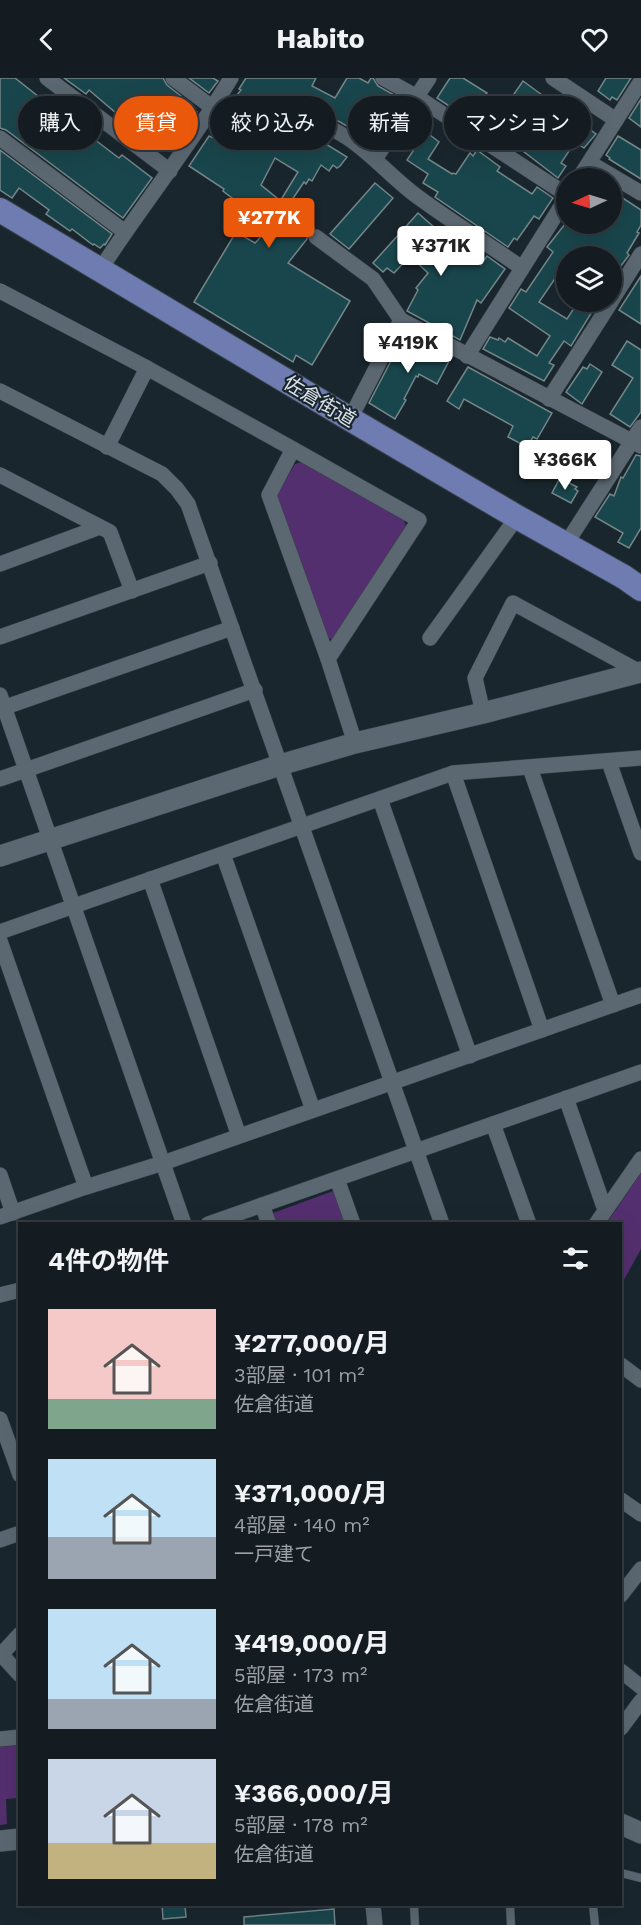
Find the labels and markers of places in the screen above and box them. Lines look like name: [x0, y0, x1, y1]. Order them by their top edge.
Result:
pin: ¥277K: [227, 198, 311, 249]
pin: ¥371K: [399, 226, 483, 277]
pin: ¥419K: [366, 323, 450, 374]
pin: ¥366K: [523, 440, 607, 491]

